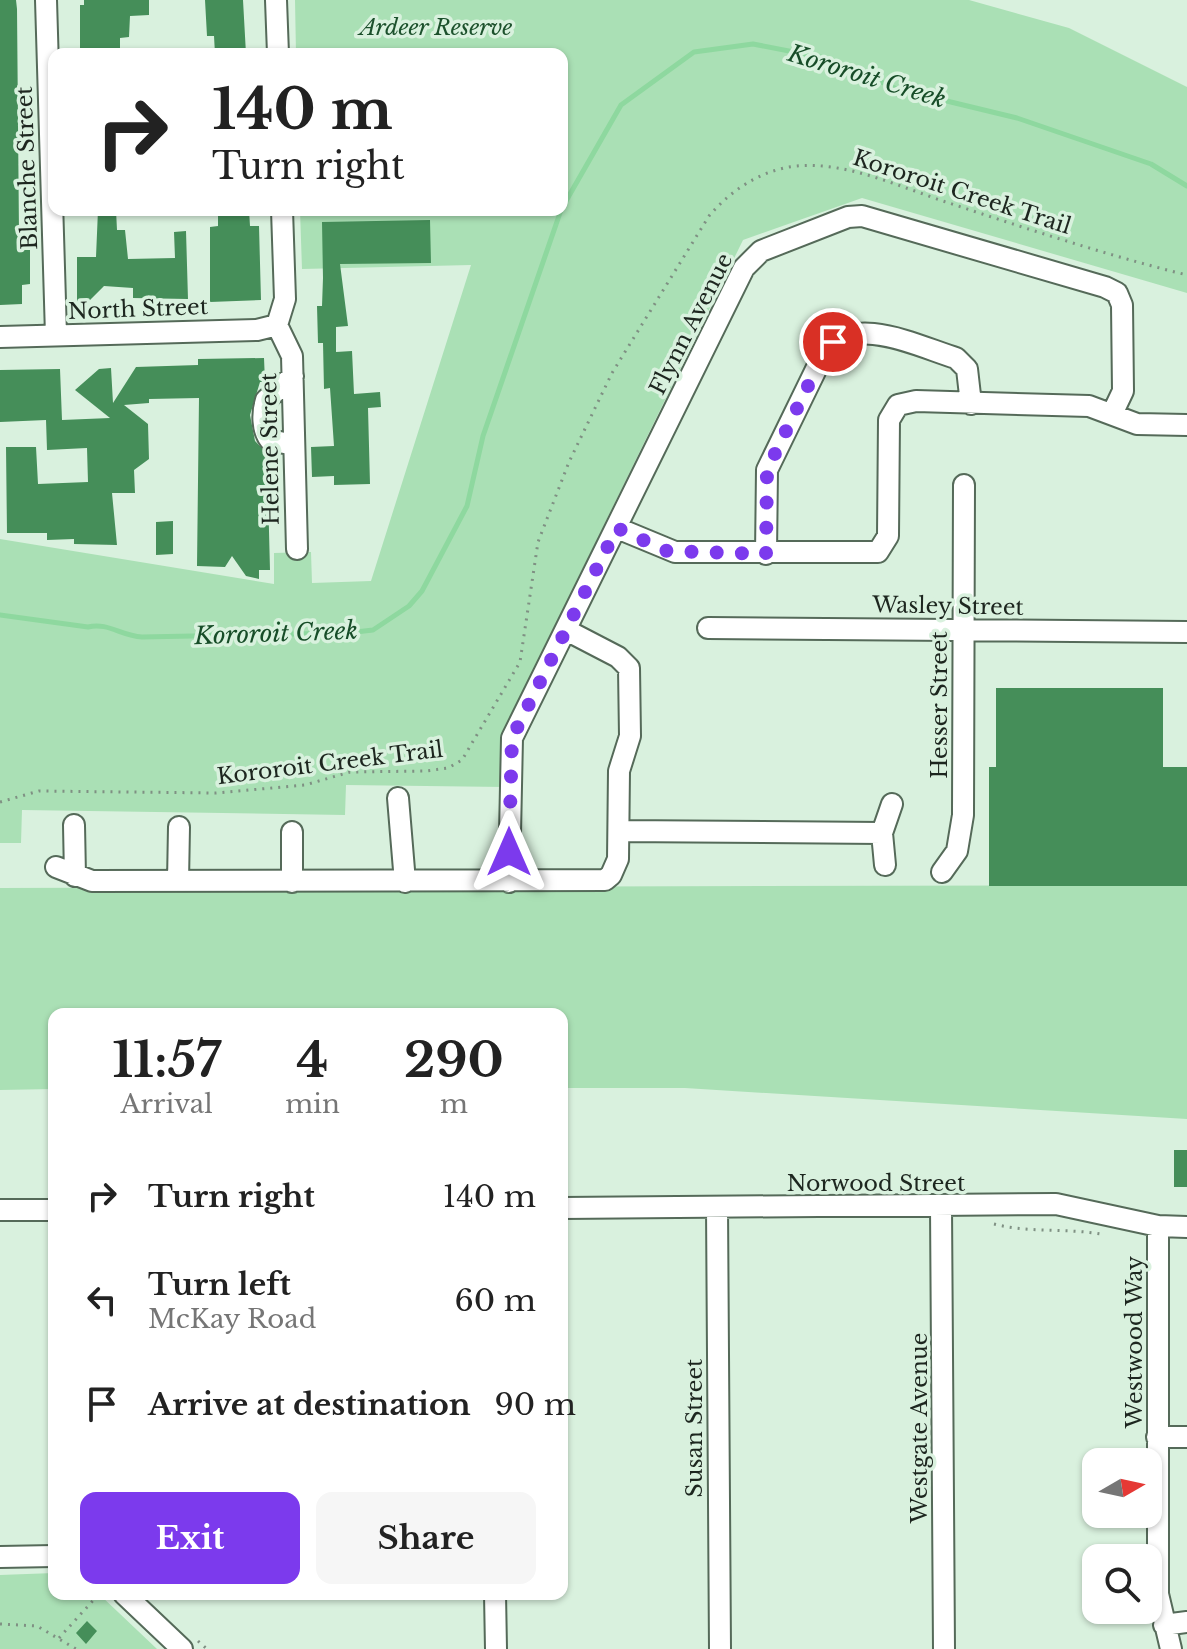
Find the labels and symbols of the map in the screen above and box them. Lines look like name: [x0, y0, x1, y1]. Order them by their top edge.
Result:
park label: Ardeer Reserve: [357, 14, 512, 41]
water label: Kororoit Creek: [784, 38, 949, 114]
street label: Blanche Street: [11, 85, 43, 250]
street label: Kororoit Creek Trail: [850, 144, 1074, 240]
street label: Flynn Avenue: [644, 249, 738, 399]
street label: North Street: [68, 293, 209, 325]
pin: [799, 308, 867, 376]
street label: Helene Street: [255, 372, 285, 525]
street label: Wasley Street: [871, 591, 1025, 621]
water label: Kororoit Creek: [193, 616, 358, 650]
street label: Hesser Street: [926, 631, 953, 779]
street label: Kororoit Creek Trail: [215, 736, 445, 790]
position arrow: [467, 810, 551, 894]
street label: Norwood Street: [787, 1170, 966, 1197]
street label: Westwood Way: [1121, 1256, 1148, 1429]
street label: Westgate Avenue: [906, 1333, 933, 1524]
street label: Susan Street: [681, 1358, 708, 1497]
north arrow: [1082, 1448, 1162, 1528]

